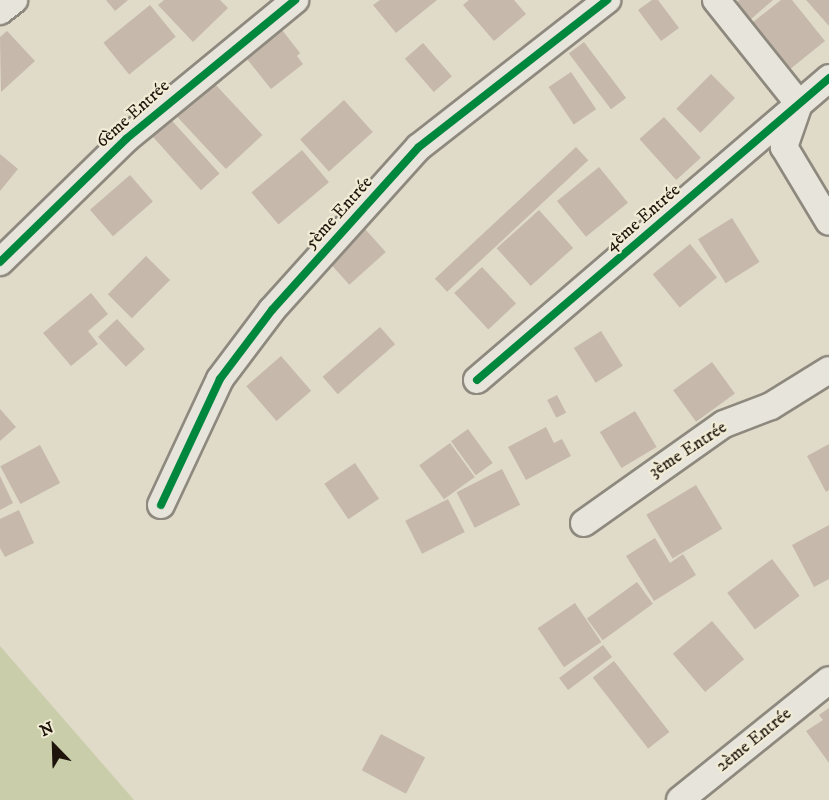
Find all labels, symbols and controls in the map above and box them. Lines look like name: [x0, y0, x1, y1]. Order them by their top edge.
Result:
street label: 6ème Entrée: [92, 76, 174, 152]
street label: 5ème Entrée: [301, 172, 377, 254]
street label: 4ème Entrée: [601, 180, 685, 256]
street label: 3ème Entrée: [645, 417, 731, 483]
street label: 2ème Entrée: [712, 703, 796, 777]
north arrow: [24, 716, 84, 776]
text: N: [37, 718, 57, 741]

